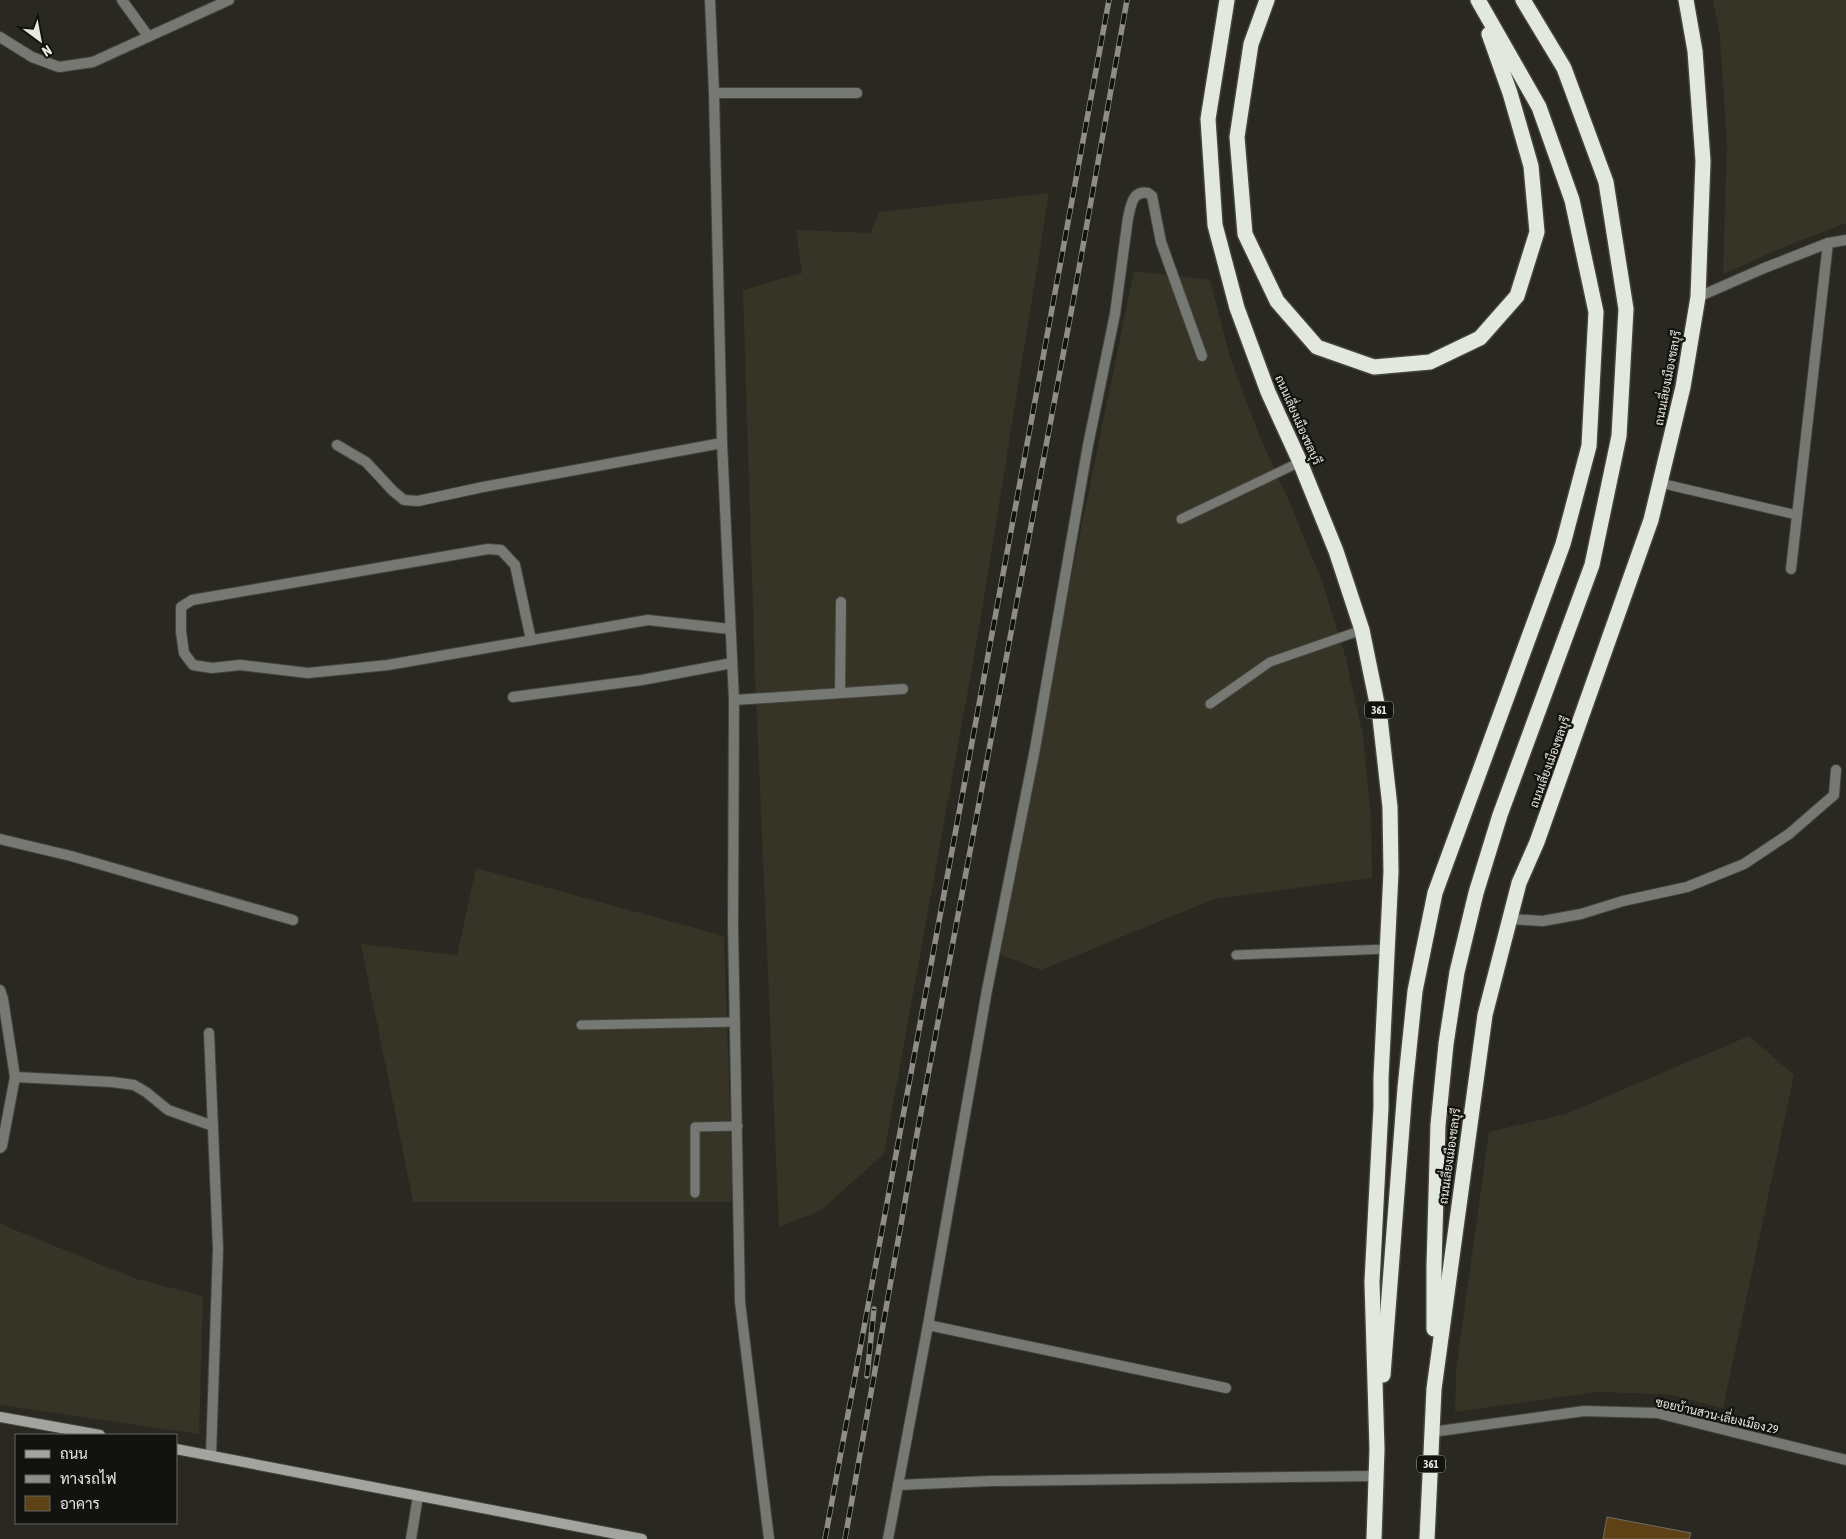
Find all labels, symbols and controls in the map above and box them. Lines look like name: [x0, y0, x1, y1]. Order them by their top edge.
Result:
north arrow: [15, 15, 65, 65]
text: N: [39, 42, 55, 60]
street label: ถนนเลี่ยงเมืองชลบุรี: [1648, 328, 1686, 427]
street label: ถนนเลี่ยงเมืองชลบุรี: [1270, 371, 1328, 468]
road number: 361: [1365, 702, 1393, 718]
street label: ถนนเลี่ยงเมืองชลบุรี: [1523, 713, 1575, 810]
street label: ถนนเลี่ยงเมืองชลบุรี: [1432, 1106, 1466, 1205]
street label: ซอยบ้านสวน-เลี่ยงเมือง 29: [1654, 1391, 1781, 1437]
legend: [15, 1434, 178, 1524]
text: ถนน: [60, 1445, 88, 1462]
road number: 361: [1417, 1456, 1445, 1472]
text: ทางรถไฟ: [60, 1469, 117, 1487]
text: อาคาร: [60, 1495, 100, 1512]

